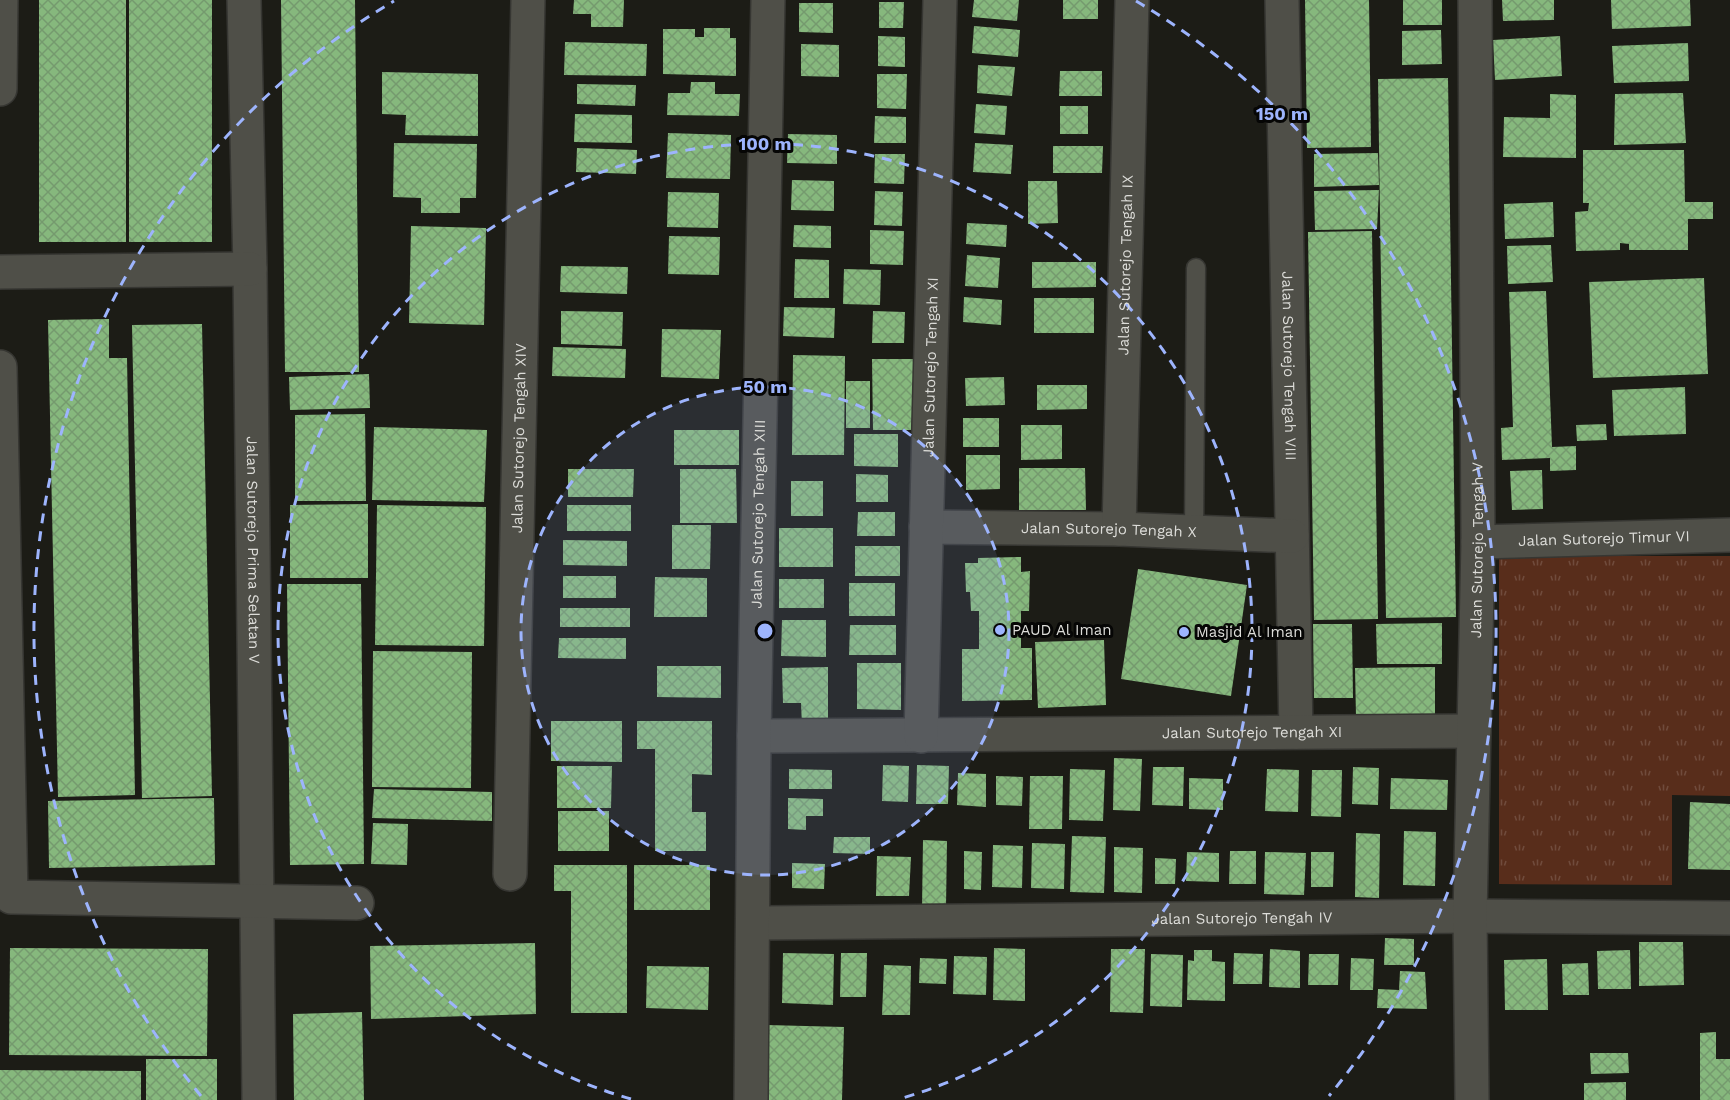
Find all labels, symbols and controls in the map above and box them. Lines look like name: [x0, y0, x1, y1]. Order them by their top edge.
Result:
text: 150 m: [1256, 103, 1308, 124]
text: 100 m: [738, 133, 792, 154]
street label: Jalan Sutorejo Tengah IX: [1114, 175, 1137, 355]
street label: Jalan Sutorejo Tengah VIII: [1278, 271, 1300, 461]
street label: Jalan Sutorejo Tengah XI: [919, 277, 942, 457]
street label: Jalan Sutorejo Tengah XIV: [508, 343, 530, 533]
text: 50 m: [743, 376, 787, 397]
street label: Jalan Sutorejo Tengah XIII: [747, 419, 769, 609]
street label: Jalan Sutorejo Prima Selatan V: [243, 436, 263, 664]
street label: Jalan Sutorejo Tengah V: [1467, 462, 1487, 638]
street label: Jalan Sutorejo Tengah X: [1021, 519, 1197, 541]
street label: Jalan Sutorejo Timur VI: [1518, 527, 1690, 550]
centre of rings: [755, 621, 775, 641]
place label: PAUD Al Iman: [1012, 621, 1111, 639]
marker: PAUD Al Iman: [993, 623, 1007, 637]
place label: Masjid Al Iman: [1196, 623, 1303, 641]
marker: Masjid Al Iman: [1177, 625, 1191, 639]
street label: Jalan Sutorejo Tengah XI: [1162, 723, 1342, 742]
street label: Jalan Sutorejo Tengah IV: [1151, 908, 1333, 928]

